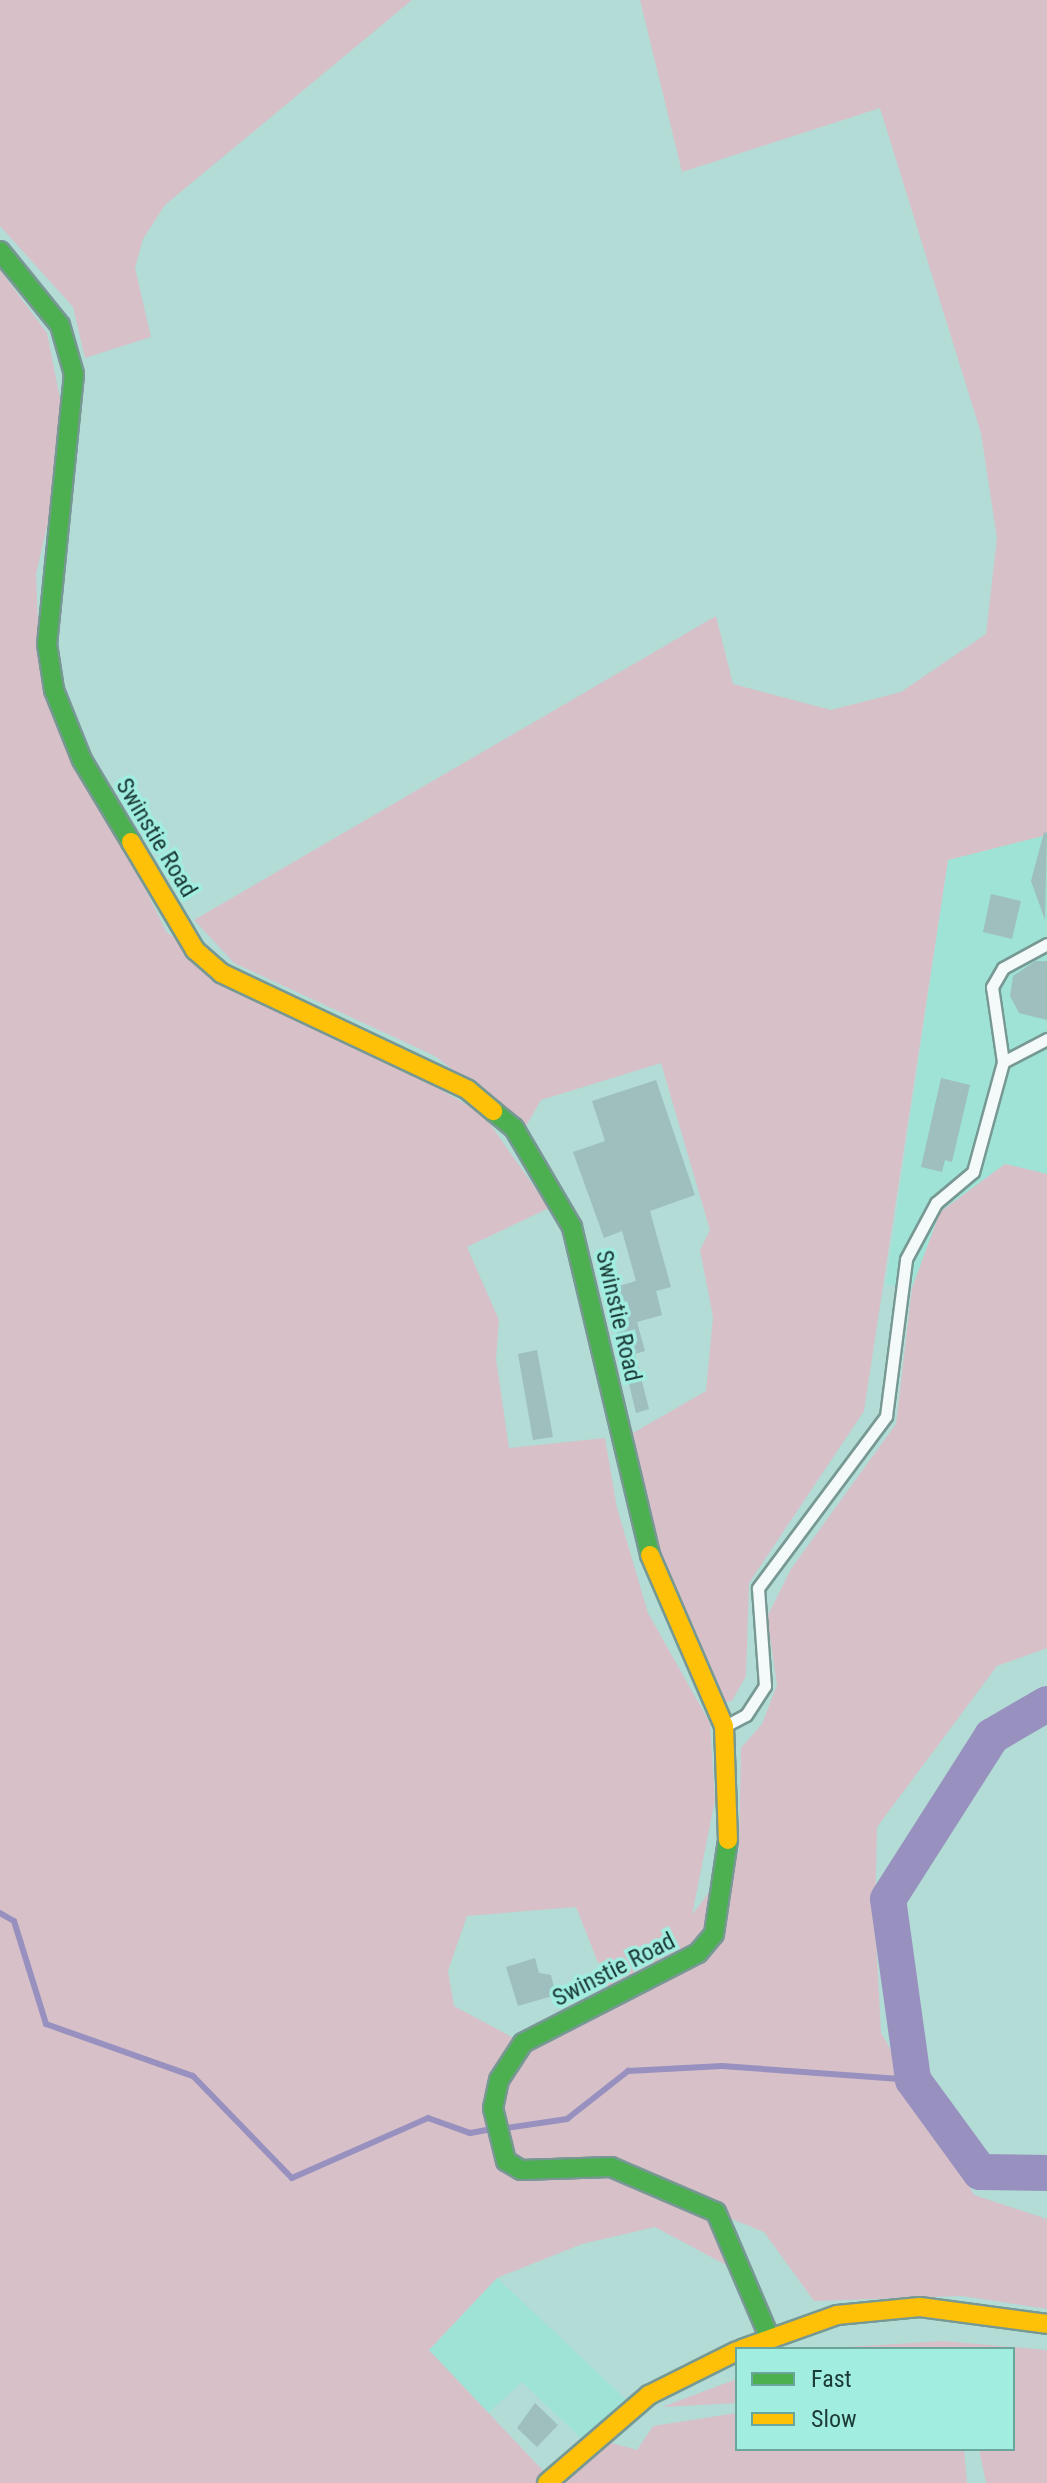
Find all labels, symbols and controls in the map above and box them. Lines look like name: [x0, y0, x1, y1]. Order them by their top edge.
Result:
street label: Swinstie Road: [109, 773, 203, 903]
street label: Swinstie Road: [589, 1248, 647, 1384]
street label: Swinstie Road: [548, 1927, 680, 2013]
legend: [735, 2347, 1015, 2451]
text: Fast: [811, 2365, 852, 2393]
text: Slow: [811, 2405, 857, 2433]

